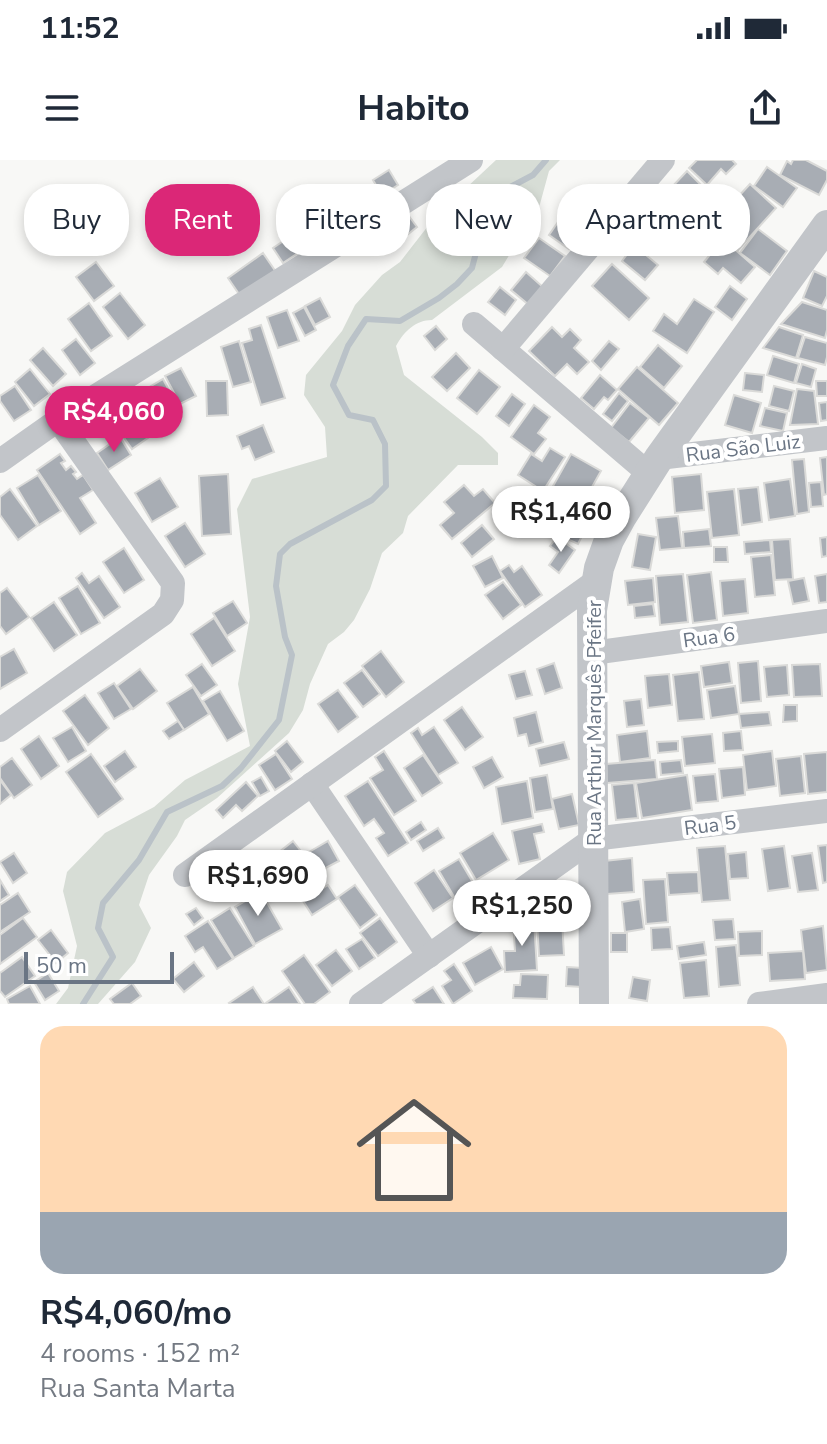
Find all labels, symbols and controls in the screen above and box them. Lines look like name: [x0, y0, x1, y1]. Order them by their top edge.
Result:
text: 11:52: [40, 8, 119, 49]
text: Habito: [357, 84, 470, 133]
icon: menu: [40, 86, 84, 130]
icon: share: [743, 86, 787, 130]
chip: Buy: [24, 184, 129, 256]
chip: Rent: [145, 184, 260, 256]
chip: Filters: [276, 184, 410, 256]
chip: New: [426, 184, 541, 256]
chip: Apartment: [557, 184, 750, 256]
pin: R$4,060: [40, 386, 188, 454]
text: R$4,060: [63, 394, 165, 429]
street label: Rua São Luiz: [684, 428, 802, 469]
pin: R$1,460: [487, 486, 635, 554]
text: R$1,460: [510, 494, 612, 529]
street label: Rua Arthur Marquês Pfeifer: [581, 600, 608, 846]
street label: Rua 6: [681, 620, 737, 655]
street label: Rua 5: [682, 809, 738, 842]
pin: R$1,690: [184, 850, 332, 918]
text: R$1,690: [207, 858, 309, 893]
pin: R$1,250: [448, 880, 596, 948]
text: R$1,250: [471, 888, 573, 923]
scale bar: [24, 948, 174, 984]
text: 50 m: [36, 951, 87, 981]
icon: home: [342, 1078, 486, 1222]
text: R$4,060/mo: [40, 1290, 232, 1336]
text: 4 rooms · 152 m²: [40, 1336, 240, 1371]
text: Rua Santa Marta: [40, 1371, 235, 1406]

